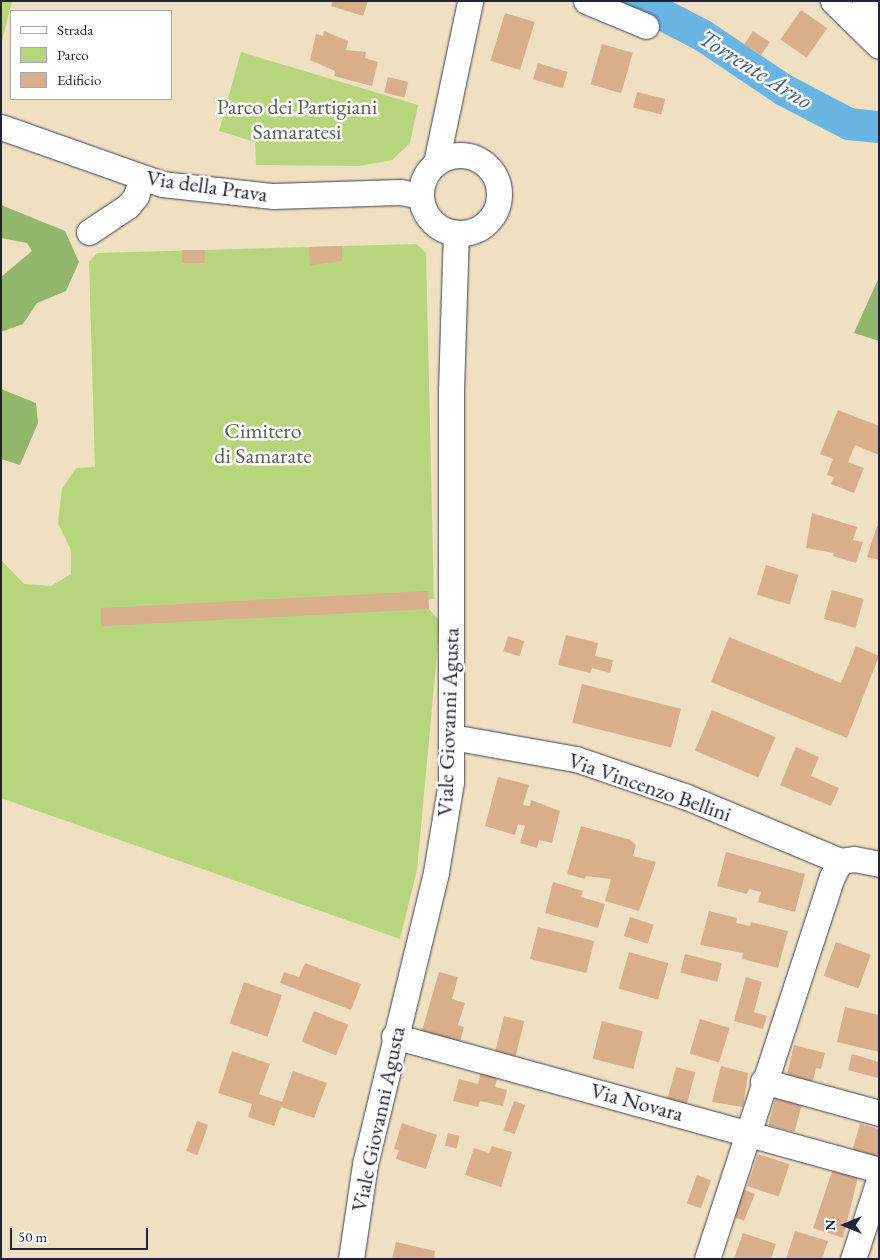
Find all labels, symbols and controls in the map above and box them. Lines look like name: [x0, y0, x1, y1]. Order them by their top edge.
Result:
legend: [10, 10, 172, 100]
text: Strada: [57, 20, 93, 39]
water label: Torrente Arno: [694, 23, 818, 115]
text: Parco: [57, 45, 89, 64]
text: Edificio: [57, 70, 101, 89]
park label: Parco dei Partigiani Samaratesi: [217, 93, 377, 144]
street label: Via della Prava: [145, 164, 269, 208]
park label: Cimitero di Samarate: [214, 417, 312, 468]
street label: Viale Giovanni Agusta: [432, 627, 464, 817]
street label: Via Vincenzo Bellini: [565, 747, 735, 827]
street label: Viale Giovanni Agusta: [345, 1024, 411, 1214]
street label: Via Novara: [588, 1077, 686, 1127]
north arrow: [820, 1200, 870, 1250]
scale bar: [12, 1218, 150, 1250]
text: N: [821, 1219, 839, 1231]
text: 50 m: [18, 1227, 47, 1246]

